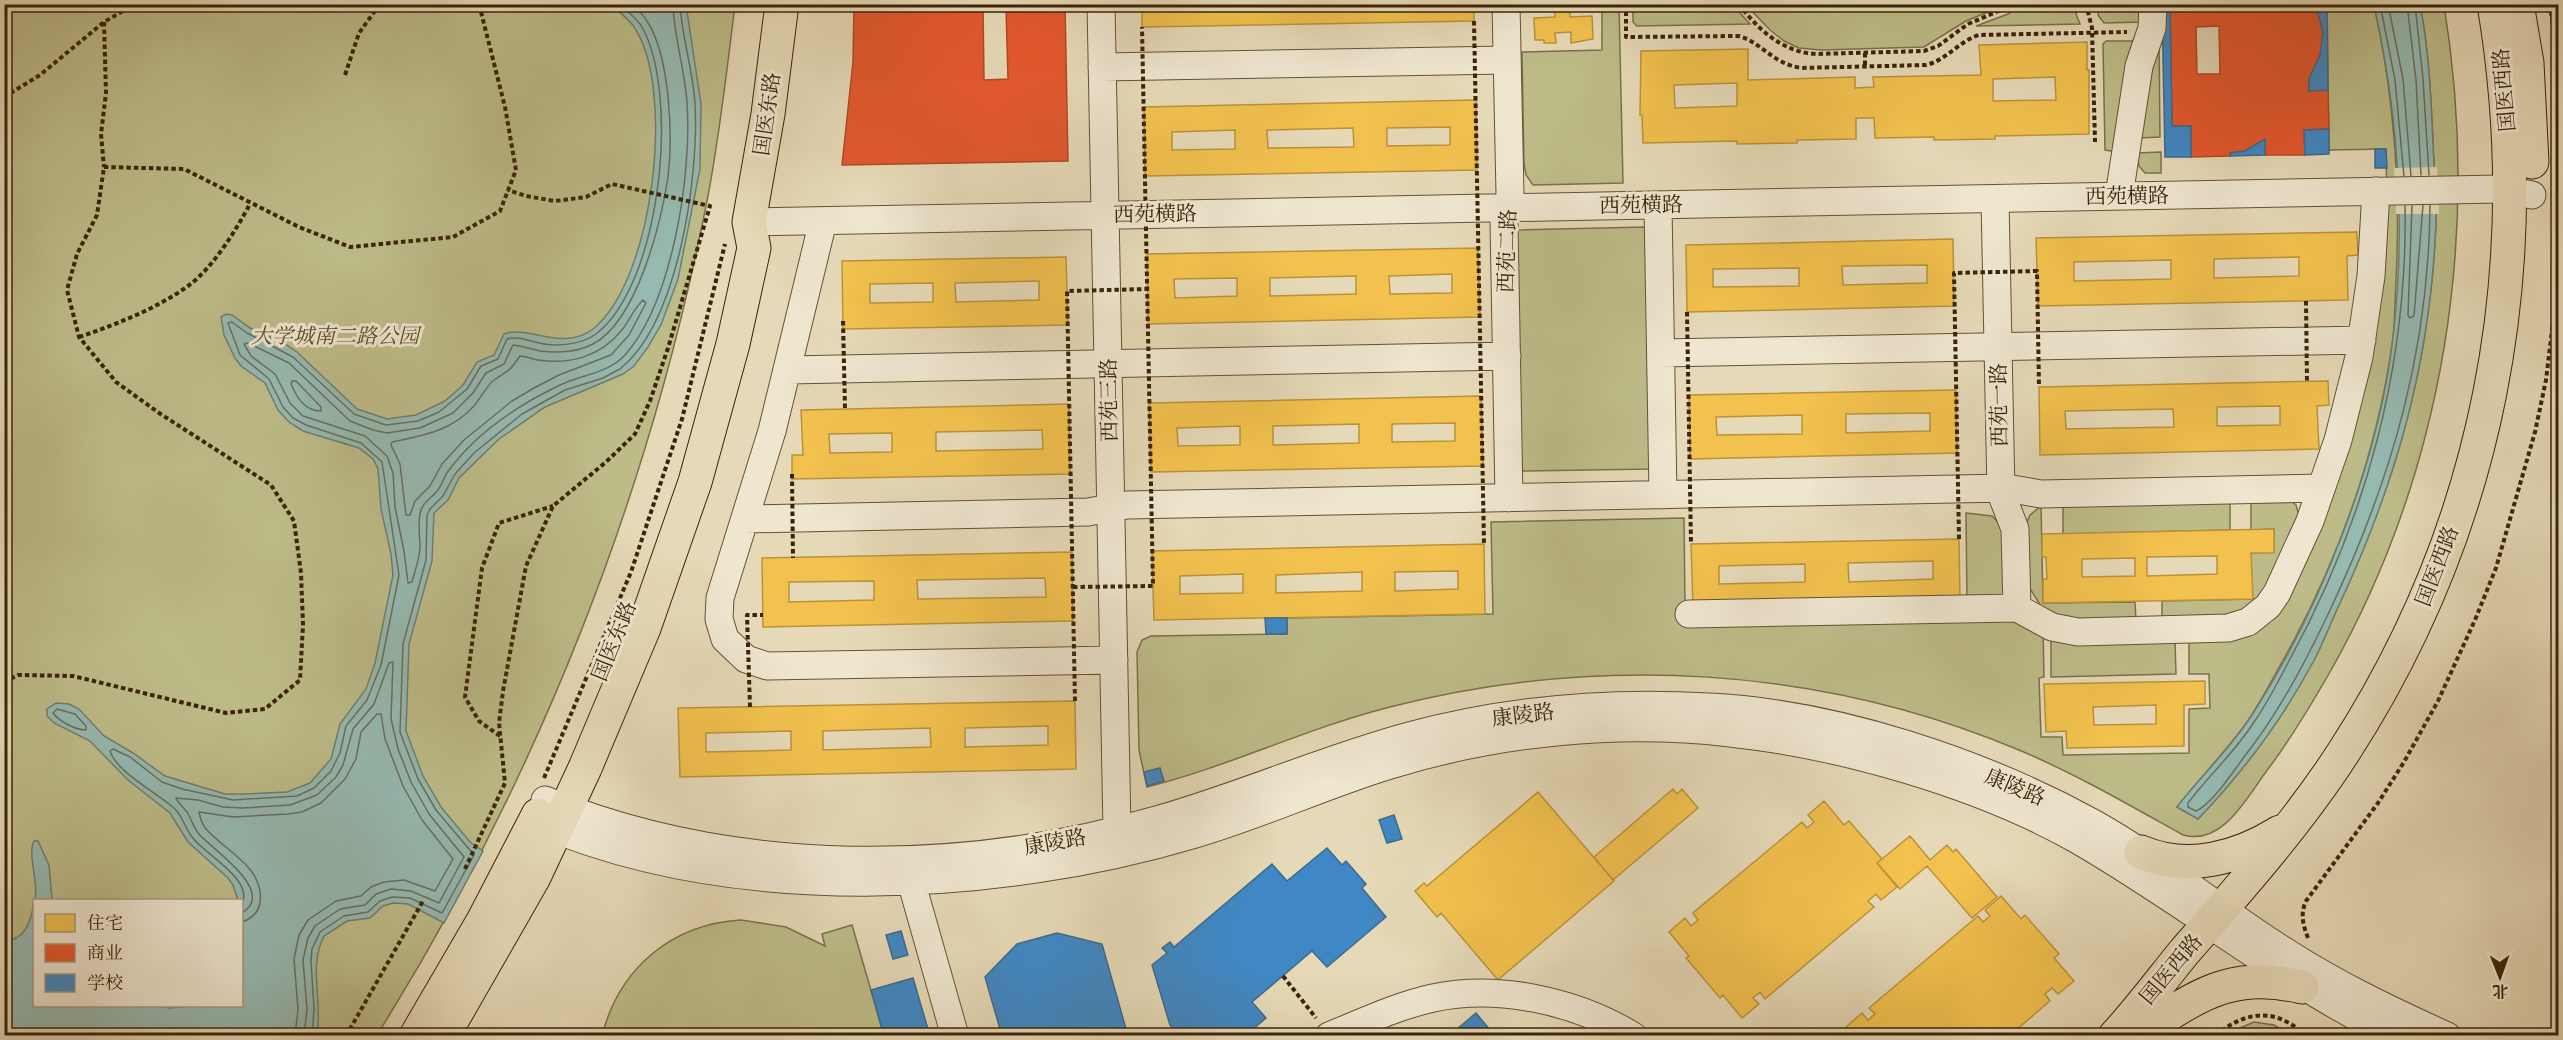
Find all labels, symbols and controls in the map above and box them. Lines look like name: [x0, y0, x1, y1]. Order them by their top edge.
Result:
street label: 国医西路: [2488, 47, 2522, 133]
street label: 国医东路: [749, 71, 787, 158]
street label: 西苑横路: [2085, 183, 2169, 211]
street label: 西苑横路: [1599, 192, 1683, 220]
street label: 西苑横路: [1113, 201, 1197, 229]
street label: 西苑二路: [1494, 209, 1522, 293]
park label: 大学城南二路公园: [251, 324, 422, 350]
street label: 西苑三路: [1096, 358, 1124, 442]
street label: 西苑一路: [1986, 363, 2014, 447]
street label: 国医西路: [2411, 522, 2465, 610]
street label: 国医东路: [587, 598, 643, 685]
street label: 康陵路: [1490, 699, 1556, 733]
street label: 康陵路: [1981, 764, 2049, 812]
street label: 康陵路: [1022, 825, 1088, 861]
legend: [33, 899, 243, 1007]
text: 住宅: [87, 913, 123, 935]
street label: 国医西路: [2135, 929, 2209, 1010]
text: 商业: [87, 943, 123, 965]
north arrow: [2470, 947, 2530, 1007]
text: 学校: [87, 973, 123, 995]
text: 北: [2492, 981, 2508, 1001]

